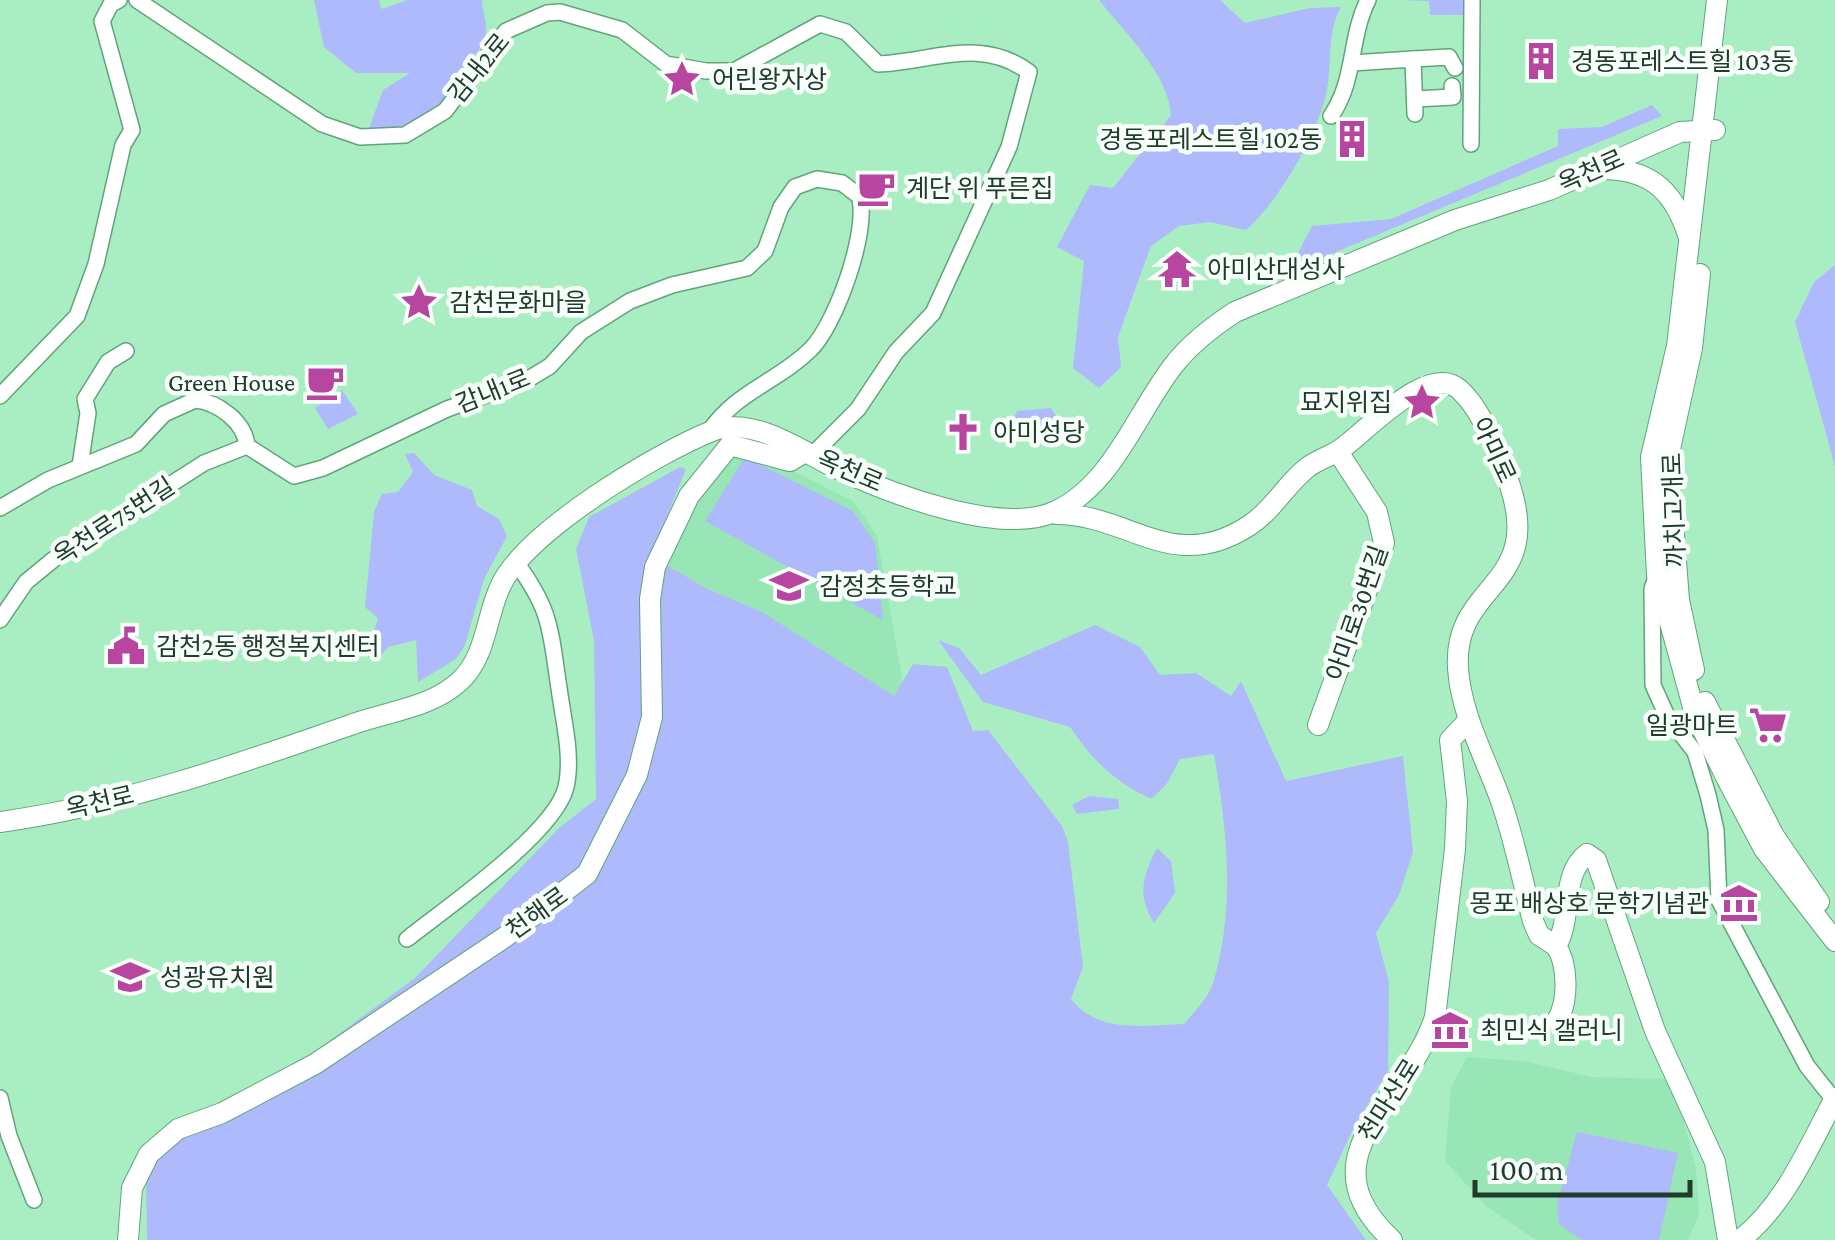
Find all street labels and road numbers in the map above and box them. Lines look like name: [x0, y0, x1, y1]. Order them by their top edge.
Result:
street label: 감내2로: [443, 28, 515, 108]
street label: 옥천로: [1554, 145, 1628, 197]
street label: 감내1로: [452, 364, 534, 418]
street label: 아미로: [1467, 413, 1521, 487]
street label: 옥천로: [813, 445, 887, 497]
street label: 까치고개로: [1659, 452, 1689, 568]
street label: 옥천로75번길: [49, 472, 179, 570]
street label: 아미로30번길: [1321, 542, 1393, 684]
street label: 옥천로: [63, 781, 137, 823]
street label: 천해로: [501, 882, 573, 944]
street label: 천마산로: [1353, 1054, 1425, 1146]

